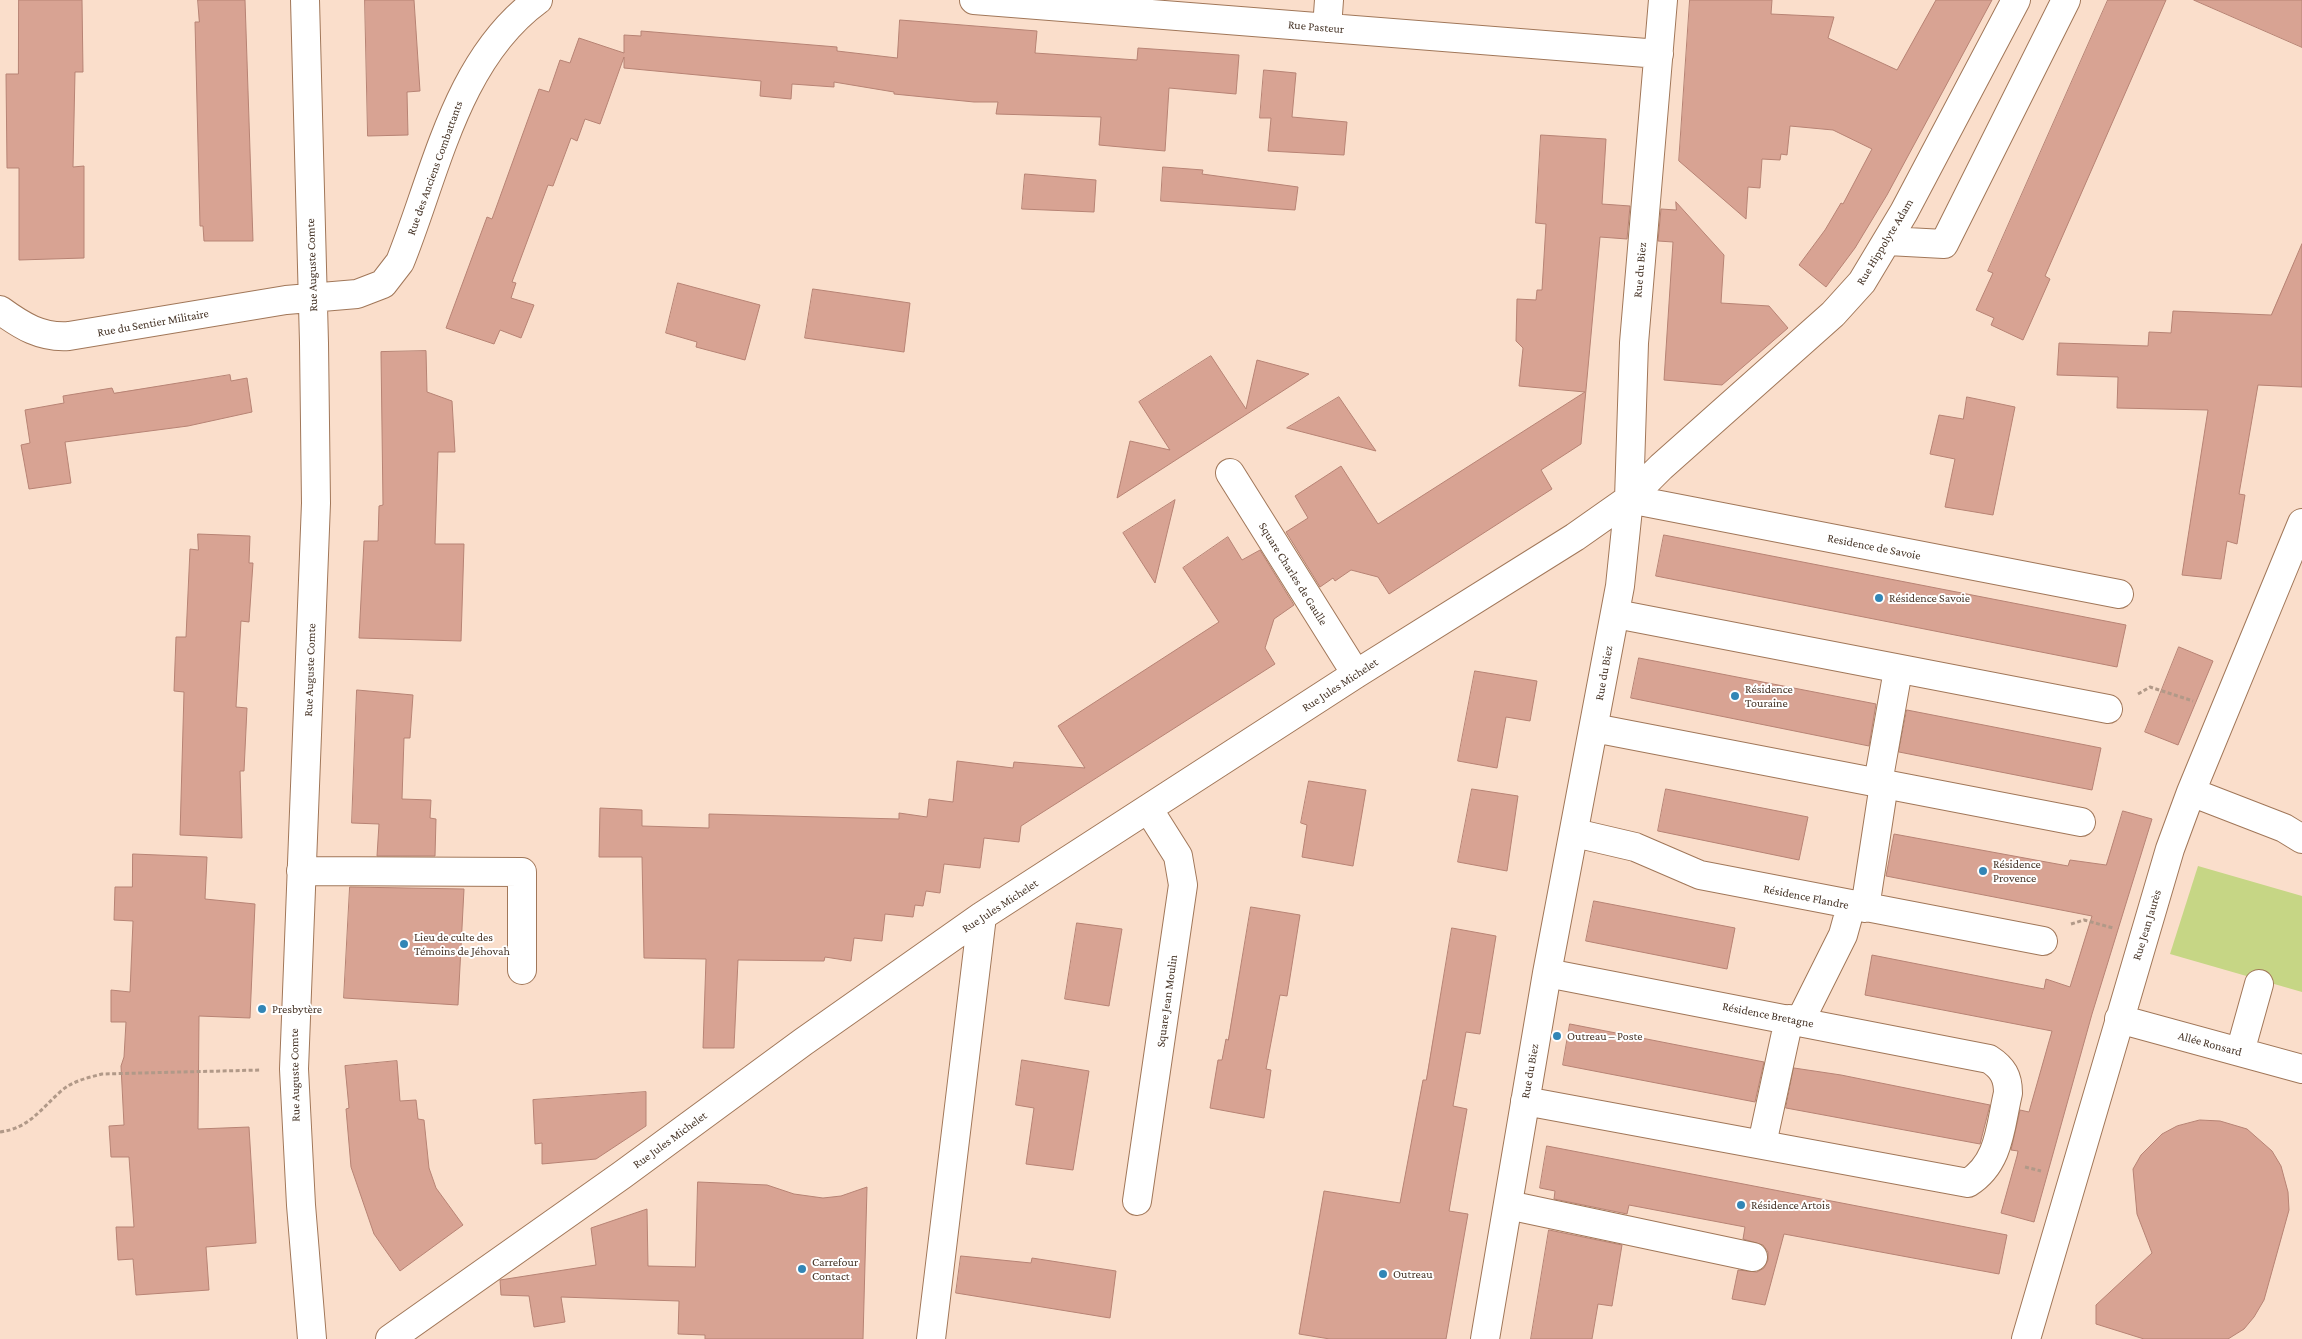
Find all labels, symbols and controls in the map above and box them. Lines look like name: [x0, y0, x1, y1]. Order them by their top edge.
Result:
street label: Rue Pasteur: [1287, 17, 1345, 37]
street label: Rue des Anciens Combattants: [404, 99, 466, 237]
street label: Rue Hippolyte Adam: [1853, 196, 1917, 288]
street label: Rue Auguste Comte: [303, 218, 321, 312]
street label: Rue du Biez: [1630, 242, 1650, 298]
street label: Rue du Sentier Militaire: [96, 306, 210, 340]
street label: Square Charles de Gaulle: [1255, 520, 1331, 628]
street label: Residence de Savoie: [1826, 531, 1922, 563]
place label: Résidence Savoie: [1889, 591, 1970, 605]
marker: Résidence Savoie: [1873, 592, 1885, 604]
street label: Rue Auguste Comte: [301, 623, 319, 717]
street label: Rue du Biez: [1592, 644, 1616, 702]
street label: Rue Jules Michelet: [1299, 655, 1381, 715]
place label: Résidence Touraine: [1745, 682, 1793, 710]
marker: Résidence Touraine: [1729, 690, 1741, 702]
place label: Résidence Provence: [1993, 857, 2041, 885]
marker: Résidence Provence: [1977, 865, 1989, 877]
street label: Rue Jules Michelet: [959, 876, 1041, 936]
street label: Résidence Flandre: [1762, 882, 1850, 912]
street label: Rue Jean Jaurès: [2129, 888, 2165, 962]
place label: Lieu de culte des Témoins de Jéhovah: [414, 930, 510, 958]
marker: Lieu de culte des Témoins de Jéhovah: [398, 938, 410, 950]
street label: Square Jean Moulin: [1153, 954, 1181, 1048]
street label: Résidence Bretagne: [1721, 999, 1815, 1031]
place label: Presbytère: [272, 1002, 322, 1016]
marker: Presbytère: [256, 1003, 268, 1015]
street label: Rue Auguste Comte: [287, 1028, 303, 1122]
place label: Outreau – Poste: [1567, 1029, 1643, 1043]
street label: Allée Ronsard: [2177, 1029, 2243, 1059]
marker: Outreau – Poste: [1551, 1030, 1563, 1042]
street label: Rue du Biez: [1518, 1042, 1542, 1100]
street label: Rue Jules Michelet: [630, 1108, 710, 1172]
place label: Résidence Artois: [1751, 1198, 1830, 1212]
marker: Résidence Artois: [1735, 1199, 1747, 1211]
place label: Carrefour Contact: [812, 1255, 858, 1283]
marker: Carrefour Contact: [796, 1263, 808, 1275]
place label: Outreau: [1393, 1267, 1433, 1281]
marker: Outreau: [1377, 1268, 1389, 1280]

